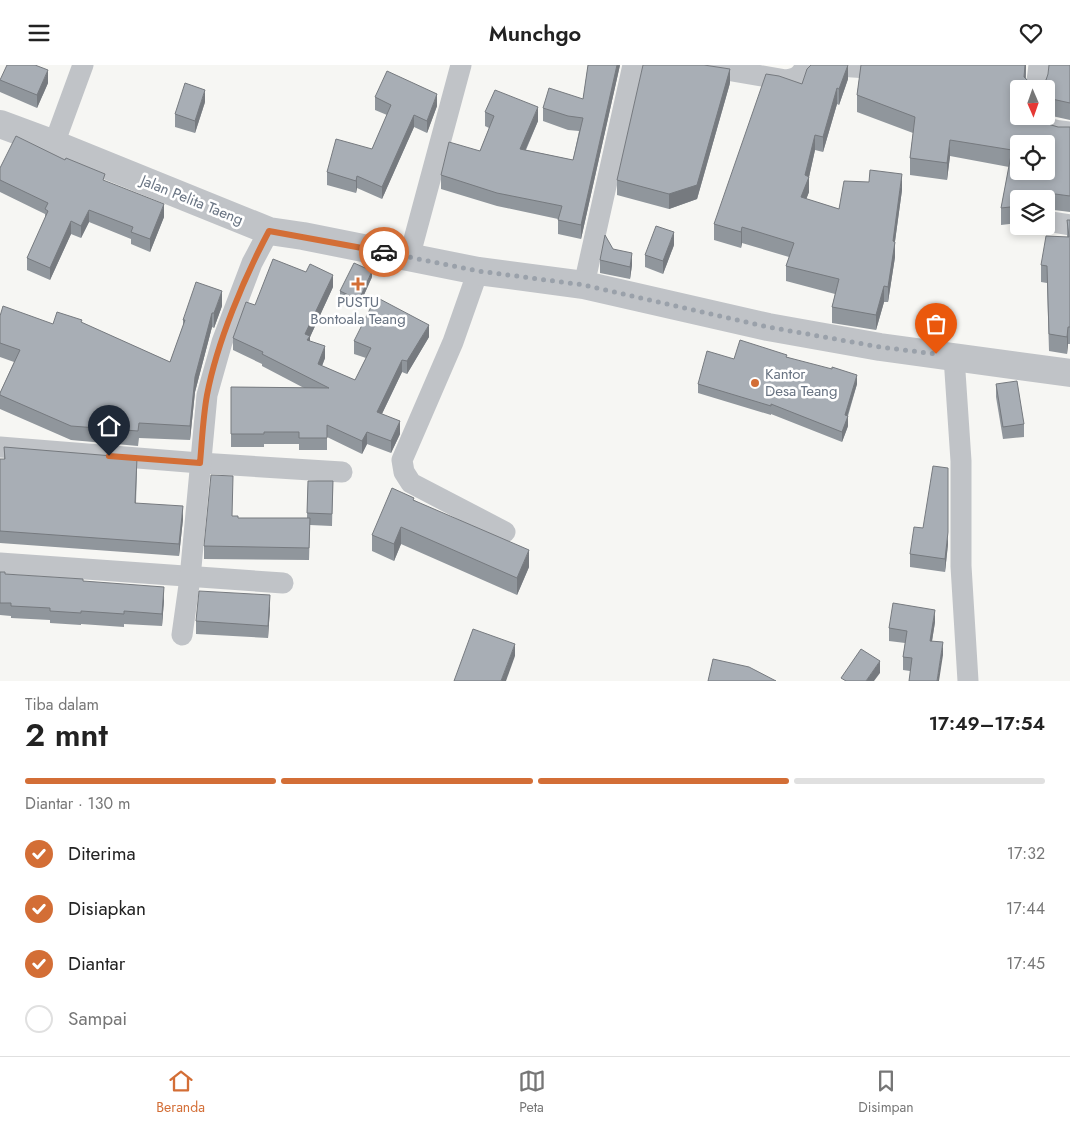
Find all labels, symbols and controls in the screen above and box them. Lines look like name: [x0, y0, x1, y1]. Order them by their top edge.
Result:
text: Munchgo: [489, 17, 581, 49]
icon: menu: [25, 19, 53, 47]
icon: heart: [1017, 19, 1045, 47]
north arrow: [1010, 80, 1055, 125]
map controls: [1010, 80, 1055, 235]
button: locate: [1010, 135, 1055, 180]
street label: Jalan Pelita Taeng: [136, 169, 247, 231]
button: layers: [1010, 190, 1055, 235]
courier: [359, 227, 409, 277]
icon: car: [370, 238, 398, 266]
marker: PUSTU Bontoala Teang: [351, 277, 365, 291]
place label: PUSTU Bontoala Teang: [310, 291, 406, 330]
pin: [915, 303, 957, 354]
icon: bag: [922, 310, 950, 338]
place label: Kantor Desa Teang: [765, 363, 838, 402]
marker: Kantor Desa Teang: [749, 377, 761, 389]
pin: [88, 405, 130, 456]
icon: home: [95, 412, 123, 440]
text: Tiba dalam: [25, 693, 99, 716]
text: 17:49–17:54: [929, 710, 1045, 737]
text: 2 mnt: [25, 712, 108, 758]
text: Diantar · 130 m: [25, 792, 130, 815]
icon: check: [25, 840, 53, 868]
text: Diterima: [68, 840, 136, 867]
text: 17:32: [1007, 842, 1045, 865]
icon: check: [25, 895, 53, 923]
text: Disiapkan: [68, 895, 146, 922]
text: 17:44: [1006, 897, 1045, 920]
icon: check: [25, 950, 53, 978]
text: Diantar: [68, 950, 125, 977]
text: 17:45: [1006, 952, 1045, 975]
text: Sampai: [68, 1005, 127, 1032]
tab: Beranda: [156, 1067, 205, 1117]
tab: Peta: [518, 1067, 546, 1117]
tab: Disimpan: [858, 1067, 914, 1117]

